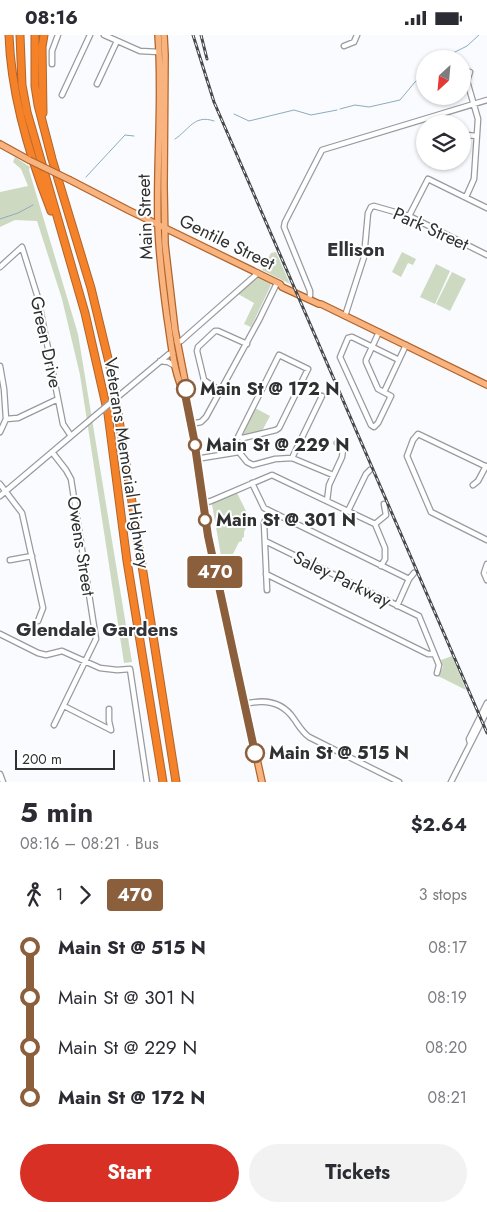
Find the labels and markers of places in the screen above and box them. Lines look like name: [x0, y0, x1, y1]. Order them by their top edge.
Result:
place label: Main St @ 172 N: [200, 376, 340, 402]
marker: Main St @ 172 N: [176, 379, 196, 399]
place label: Main St @ 229 N: [206, 432, 349, 458]
marker: Main St @ 229 N: [188, 438, 202, 452]
place label: Main St @ 301 N: [216, 507, 356, 533]
marker: Main St @ 301 N: [198, 513, 212, 527]
place label: Main St @ 515 N: [269, 740, 409, 766]
marker: Main St @ 515 N: [245, 743, 265, 763]

